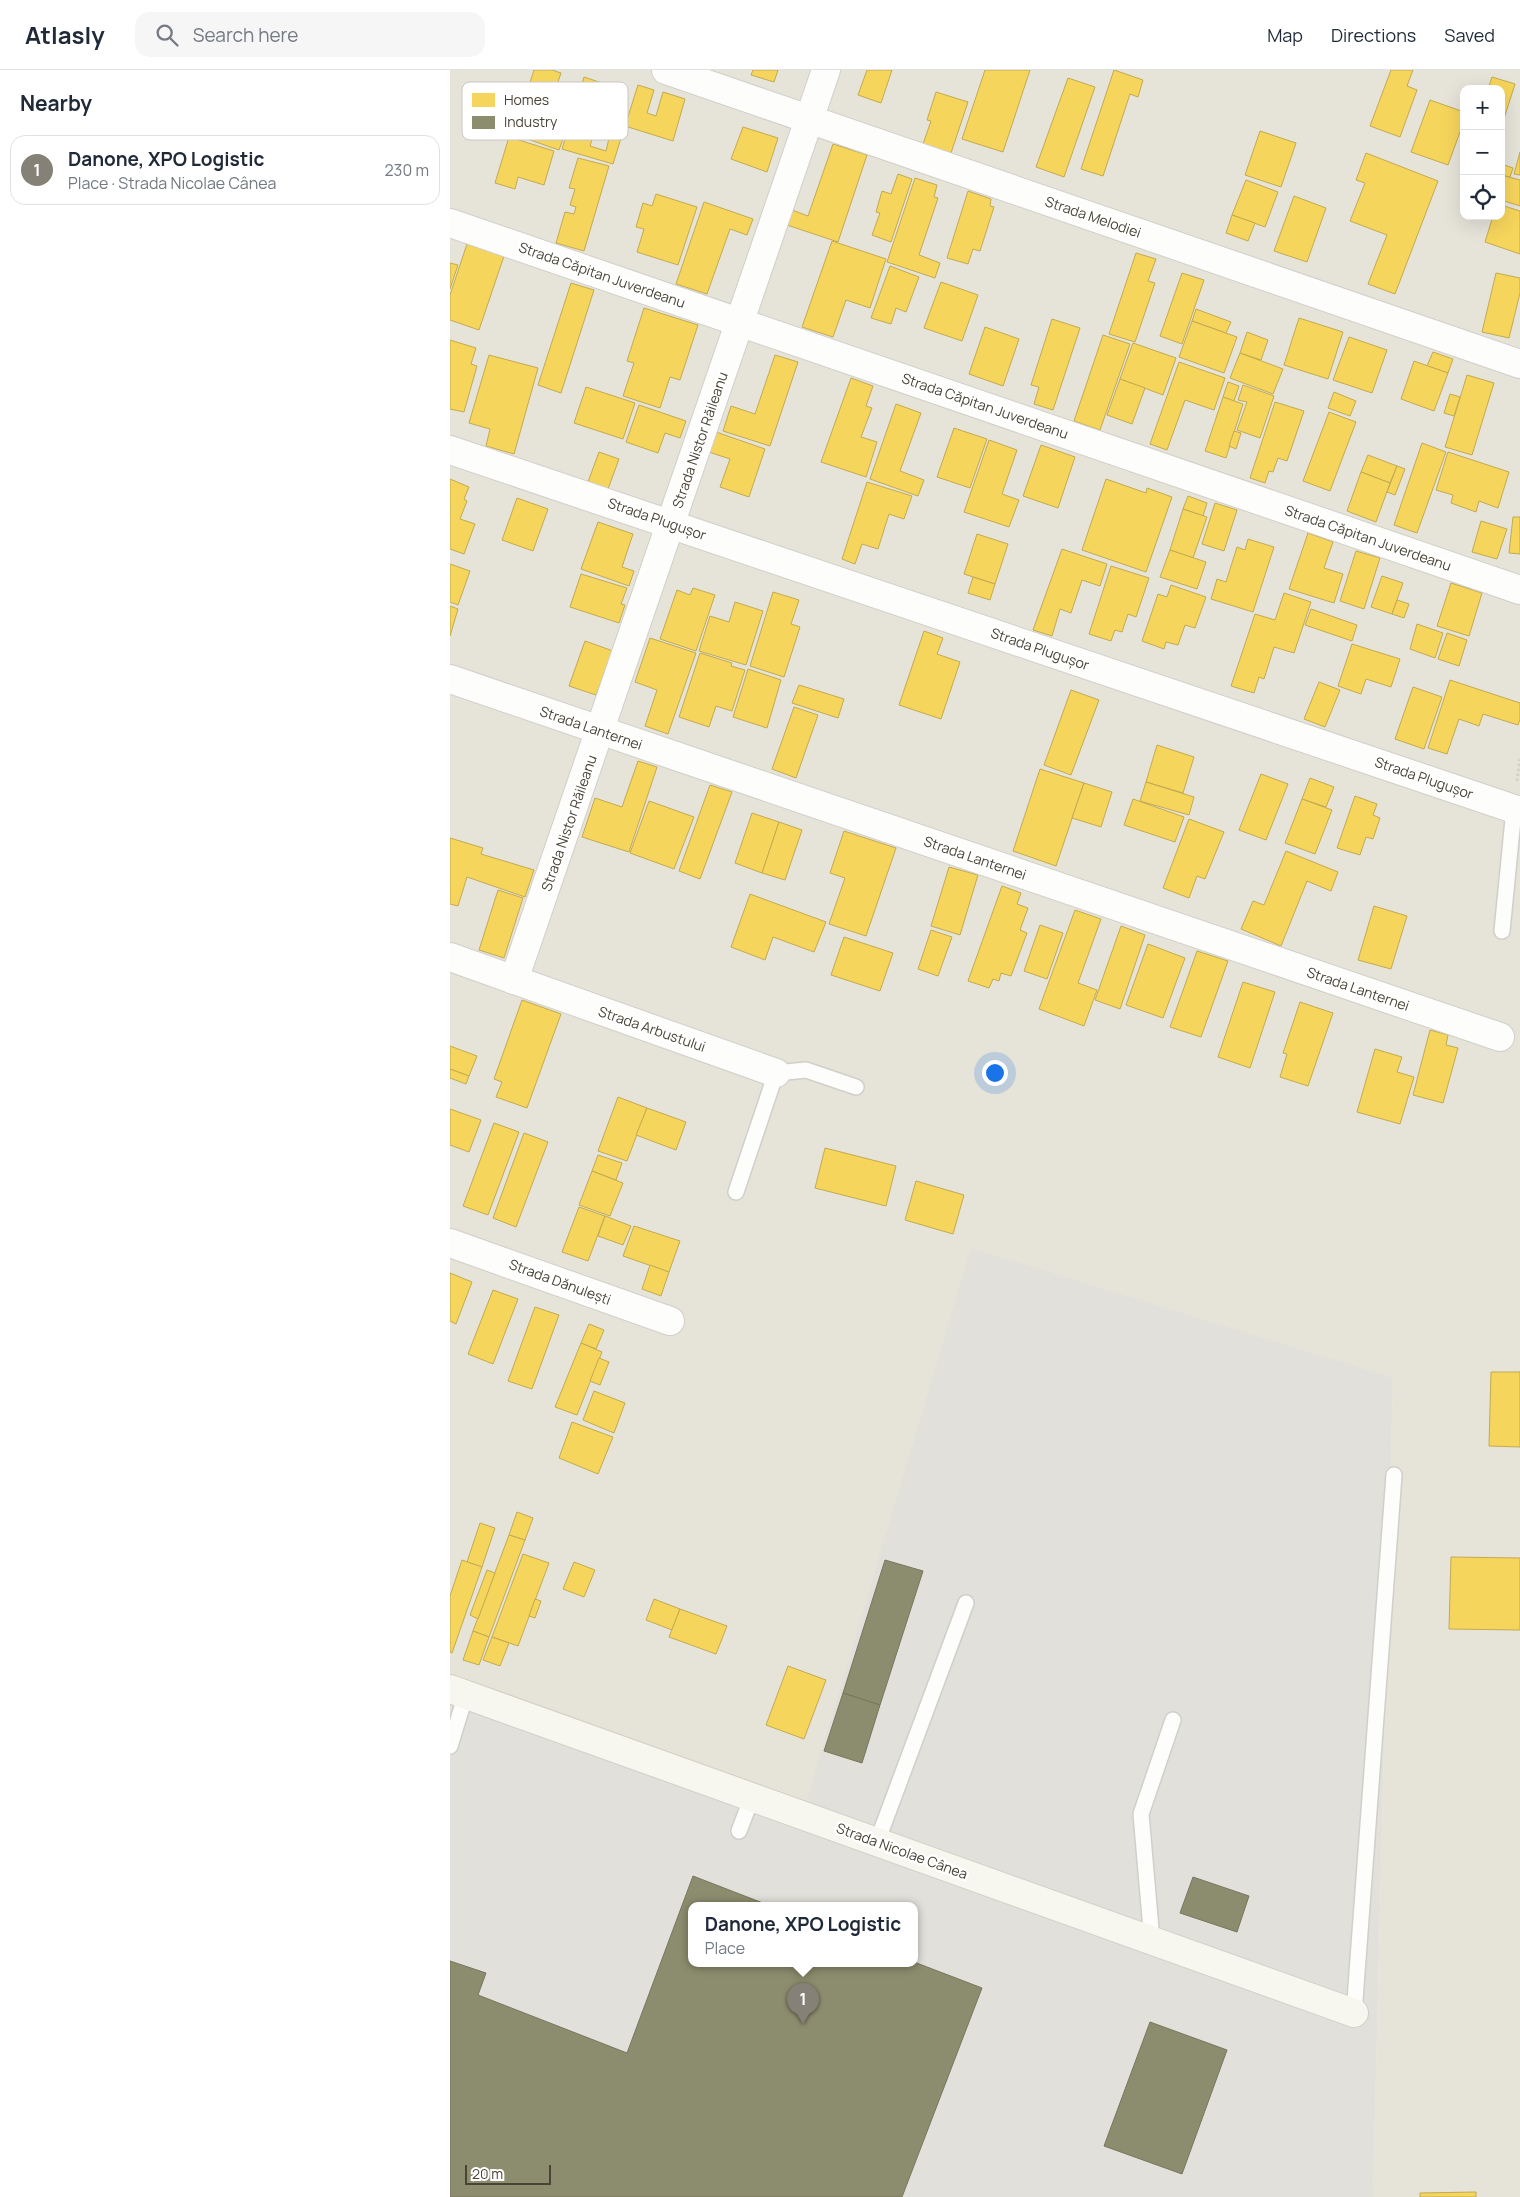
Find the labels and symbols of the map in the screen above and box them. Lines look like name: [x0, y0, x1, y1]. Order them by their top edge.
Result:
legend: [462, 82, 628, 140]
text: Homes: [504, 90, 549, 109]
text: Industry: [504, 112, 558, 131]
street label: Strada Melodiei: [1043, 191, 1144, 242]
street label: Strada Căpitan Juverdeanu: [516, 237, 688, 312]
street label: Strada Căpitan Juverdeanu: [899, 368, 1071, 443]
street label: Strada Nistor Răileanu: [667, 369, 732, 510]
street label: Strada Plugușor: [605, 493, 709, 544]
street label: Strada Căpitan Juverdeanu: [1282, 500, 1454, 575]
street label: Strada Plugușor: [988, 623, 1092, 674]
street label: Strada Lanternei: [537, 701, 645, 754]
street label: Strada Nistor Răileanu: [536, 752, 601, 893]
street label: Strada Plugușor: [1372, 752, 1476, 803]
street label: Strada Lanternei: [921, 831, 1029, 884]
street label: Strada Lanternei: [1304, 962, 1412, 1015]
street label: Strada Arbustului: [596, 1001, 708, 1056]
your location: [982, 1060, 1008, 1086]
street label: Strada Dănulești: [507, 1254, 614, 1309]
street label: Strada Nicolae Cânea: [834, 1818, 970, 1883]
pin: 1: [787, 1983, 819, 2024]
scale bar: [465, 2162, 551, 2185]

